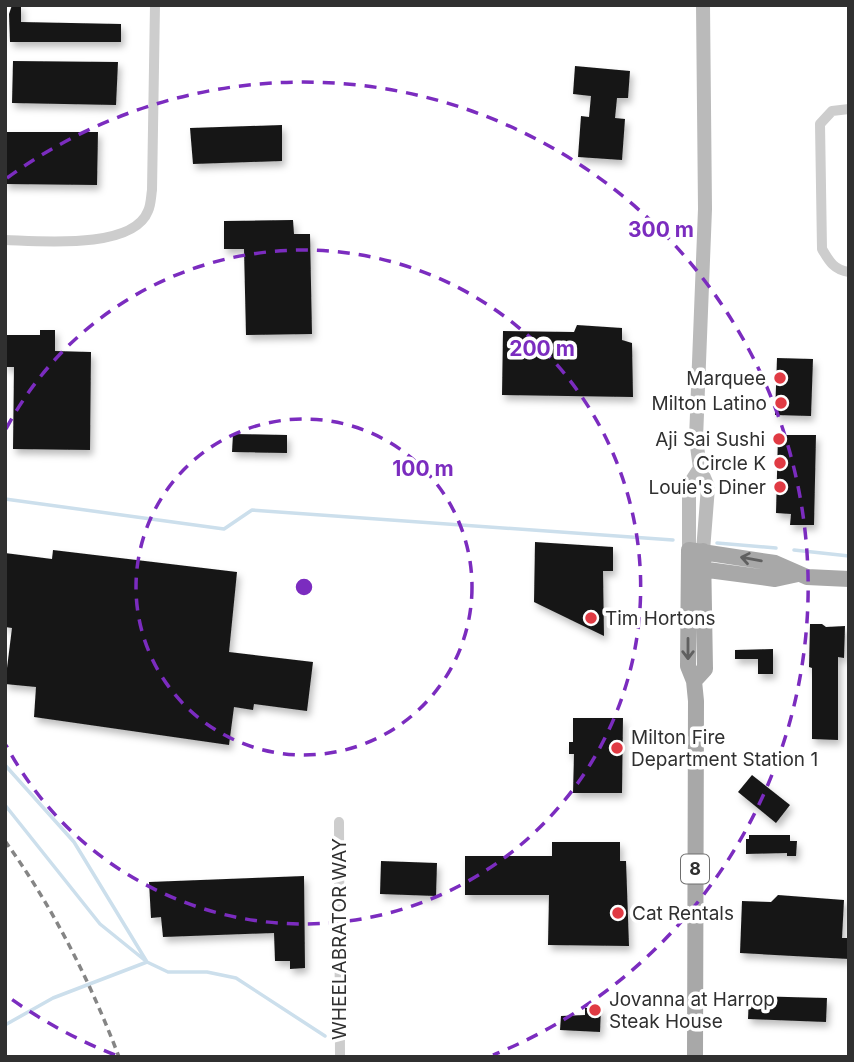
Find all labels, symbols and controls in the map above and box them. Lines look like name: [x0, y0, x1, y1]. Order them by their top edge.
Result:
text: 300 m: [628, 217, 694, 242]
text: 200 m: [509, 336, 575, 361]
place label: Marquee: [686, 367, 766, 390]
marker: Marquee: [772, 370, 788, 386]
place label: Milton Latino: [652, 392, 767, 415]
marker: Milton Latino: [773, 395, 789, 411]
place label: Aji Sai Sushi: [655, 428, 765, 451]
marker: Aji Sai Sushi: [771, 431, 787, 447]
place label: Circle K: [696, 452, 766, 475]
marker: Circle K: [772, 455, 788, 471]
text: 100 m: [392, 456, 454, 481]
place label: Louie's Diner: [648, 476, 766, 499]
marker: Louie's Diner: [772, 479, 788, 495]
one-way arrow: [740, 552, 763, 565]
centre of rings: [292, 575, 316, 599]
place label: Tim Hortons: [605, 607, 716, 630]
marker: Tim Hortons: [583, 610, 599, 626]
one-way arrow: [681, 637, 695, 660]
place label: Milton Fire Department Station 1: [631, 726, 818, 771]
marker: Milton Fire Department Station 1: [609, 740, 625, 756]
street label: WHEELABRATOR WAY: [328, 838, 351, 1040]
road number: 8: [681, 854, 709, 884]
place label: Cat Rentals: [632, 902, 734, 925]
marker: Cat Rentals: [610, 905, 626, 921]
place label: Jovanna at Harrop Steak House: [609, 988, 775, 1033]
marker: Jovanna at Harrop Steak House: [587, 1002, 603, 1018]

